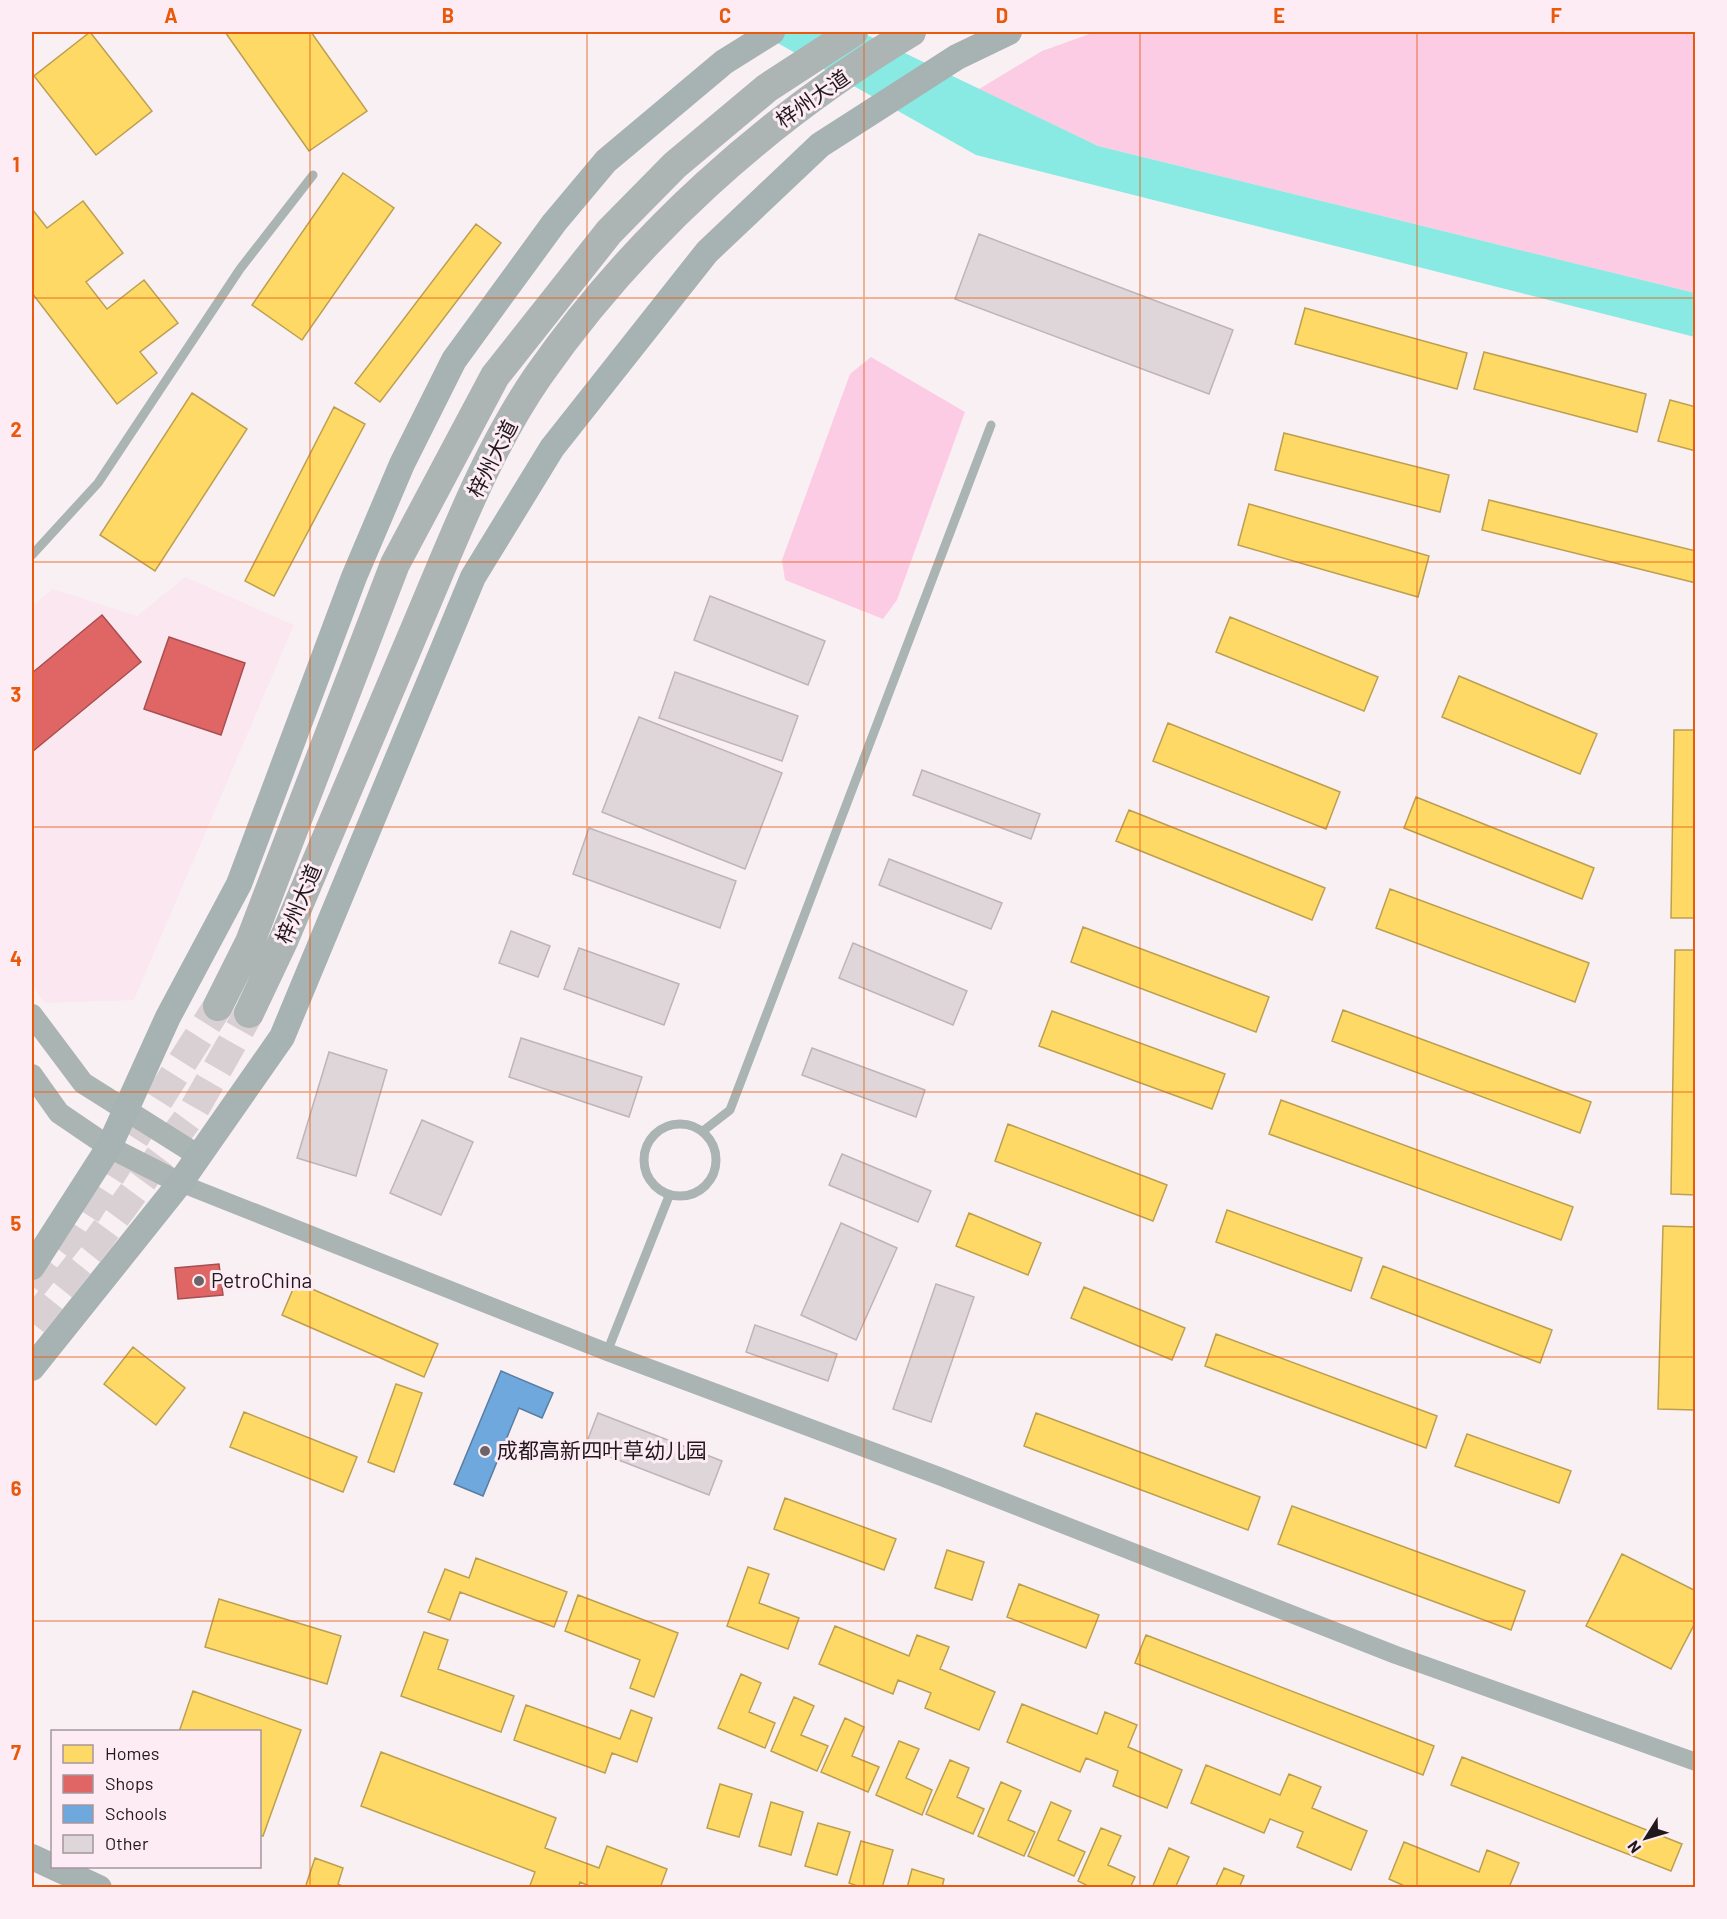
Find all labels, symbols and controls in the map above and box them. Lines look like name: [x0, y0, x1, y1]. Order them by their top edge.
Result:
text: A: [164, 3, 178, 27]
text: B: [442, 3, 454, 27]
text: C: [719, 3, 731, 27]
text: D: [996, 3, 1008, 27]
text: E: [1273, 3, 1285, 27]
text: F: [1550, 3, 1562, 27]
street label: 梓州大道: [771, 63, 854, 132]
text: 1: [12, 152, 20, 176]
street label: 梓州大道: [461, 415, 522, 501]
text: 2: [10, 417, 22, 441]
text: 3: [11, 682, 21, 706]
street label: 梓州大道: [270, 860, 326, 947]
text: 4: [10, 946, 22, 970]
text: 5: [11, 1211, 22, 1235]
place label: PetroChina: [211, 1267, 312, 1292]
marker: PetroChina: [192, 1274, 206, 1288]
place label: 成都高新四叶草幼儿园: [497, 1437, 707, 1462]
marker: 成都高新四叶草幼儿园: [478, 1444, 492, 1458]
text: 6: [11, 1476, 22, 1500]
legend: [51, 1730, 261, 1868]
text: 7: [11, 1740, 21, 1764]
text: Homes: [105, 1742, 159, 1764]
text: Shops: [105, 1772, 154, 1794]
text: Schools: [105, 1802, 167, 1824]
north arrow: [1616, 1808, 1676, 1868]
text: Other: [105, 1832, 149, 1854]
text: N: [1623, 1837, 1644, 1857]

